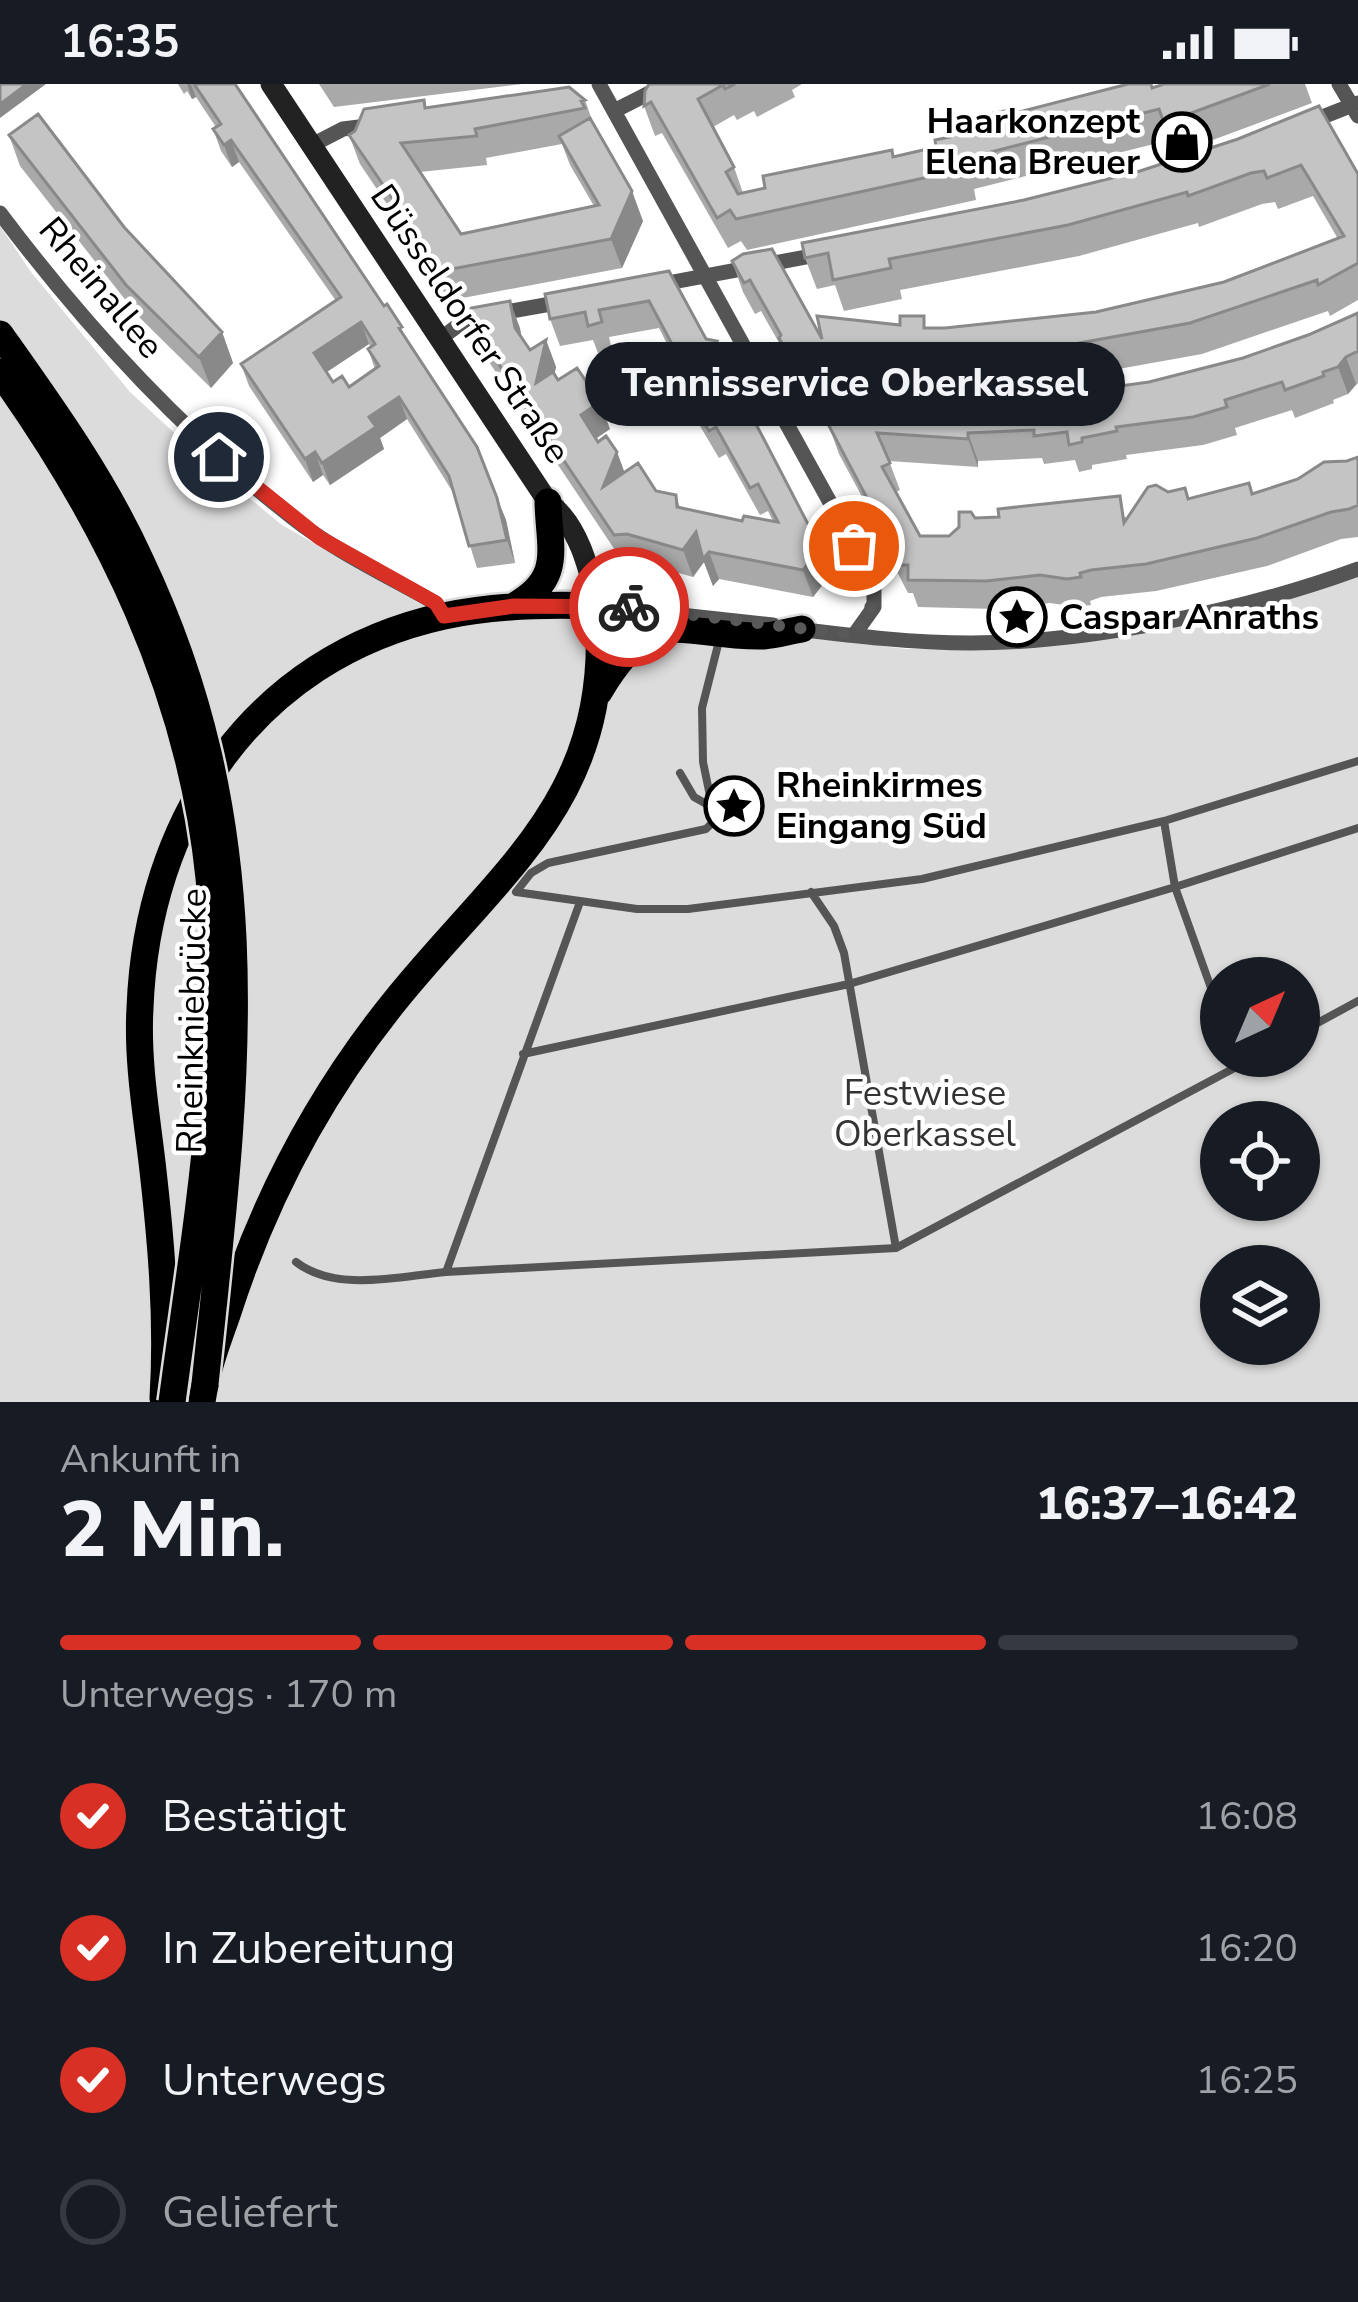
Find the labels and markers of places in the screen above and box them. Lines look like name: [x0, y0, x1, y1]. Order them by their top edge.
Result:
place label: Haarkonzept Elena Breuer: [925, 97, 1140, 187]
shop icon: Haarkonzept Elena Breuer: [1151, 111, 1213, 173]
callout: Tennisservice Oberkassel: [584, 342, 1124, 426]
pin: [168, 406, 270, 508]
pin: [803, 495, 905, 597]
place icon: Caspar Anraths: [986, 586, 1048, 648]
place label: Caspar Anraths: [1059, 593, 1319, 642]
place label: Rheinkirmes Eingang Süd: [776, 761, 987, 851]
place icon: Rheinkirmes Eingang Süd: [703, 775, 765, 837]

